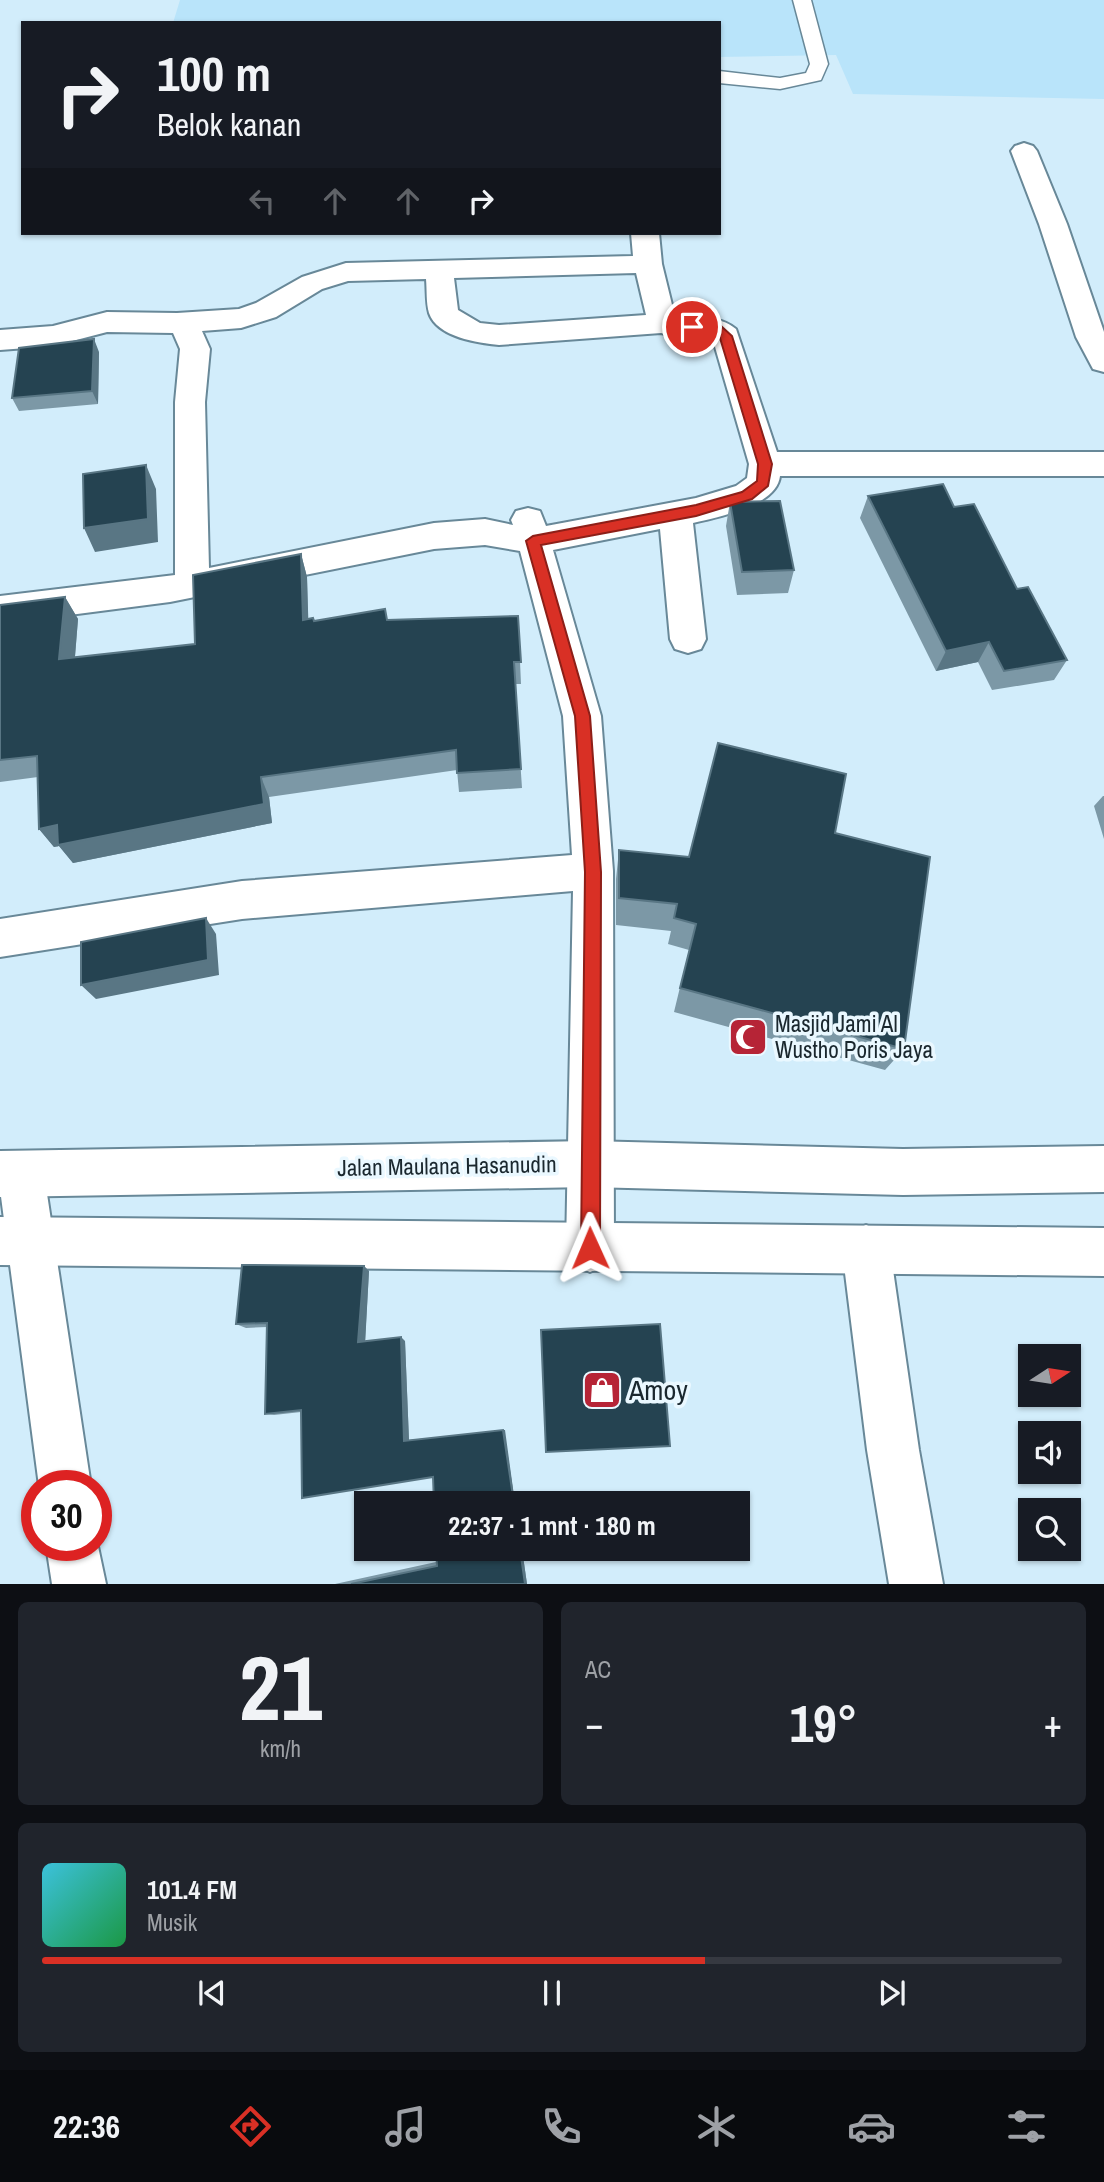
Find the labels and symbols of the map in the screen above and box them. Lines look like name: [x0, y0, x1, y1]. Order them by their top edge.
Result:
pin: [662, 297, 722, 357]
place label: Masjid Jami Al Wustho Poris Jaya: [775, 1008, 933, 1065]
mosque icon: Masjid Jami Al Wustho Poris Jaya: [727, 1016, 769, 1058]
street label: Jalan Maulana Hasanudin: [337, 1148, 557, 1183]
position arrow: [553, 1211, 627, 1285]
north arrow: [1018, 1344, 1082, 1407]
shop icon: Amoy: [581, 1369, 623, 1411]
place label: Amoy: [628, 1371, 688, 1409]
speed limit sign: 30: [21, 1470, 112, 1561]

